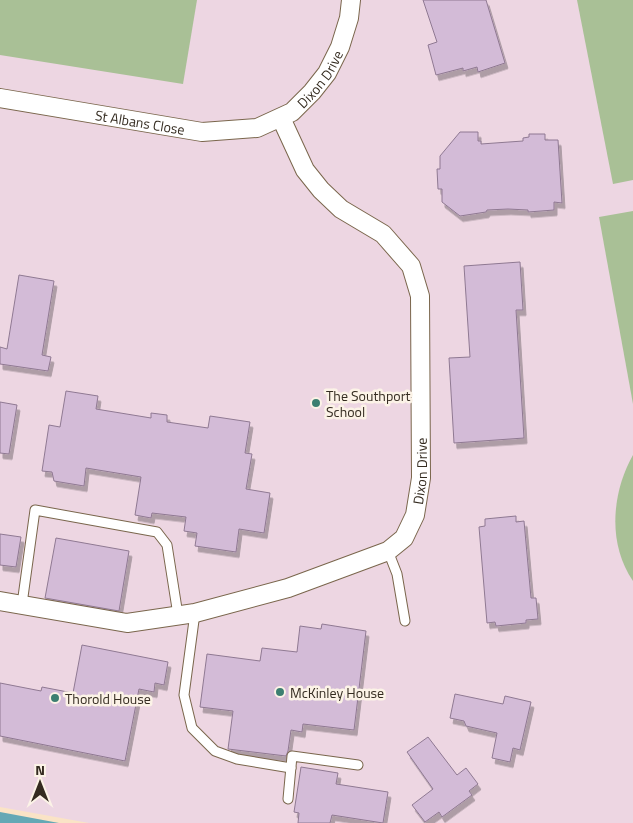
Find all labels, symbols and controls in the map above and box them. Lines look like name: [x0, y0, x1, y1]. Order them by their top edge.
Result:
street label: Dixon Drive: [292, 46, 347, 112]
street label: St Albans Close: [94, 104, 186, 139]
place label: The Southport School: [326, 385, 410, 422]
marker: The Southport School: [310, 397, 322, 409]
street label: Dixon Drive: [406, 438, 432, 506]
place label: McKinley House: [290, 682, 384, 703]
marker: McKinley House: [274, 686, 286, 698]
place label: Thorold House: [65, 688, 151, 709]
marker: Thorold House: [49, 692, 61, 704]
north arrow: [15, 758, 65, 808]
text: N: [35, 759, 45, 780]

